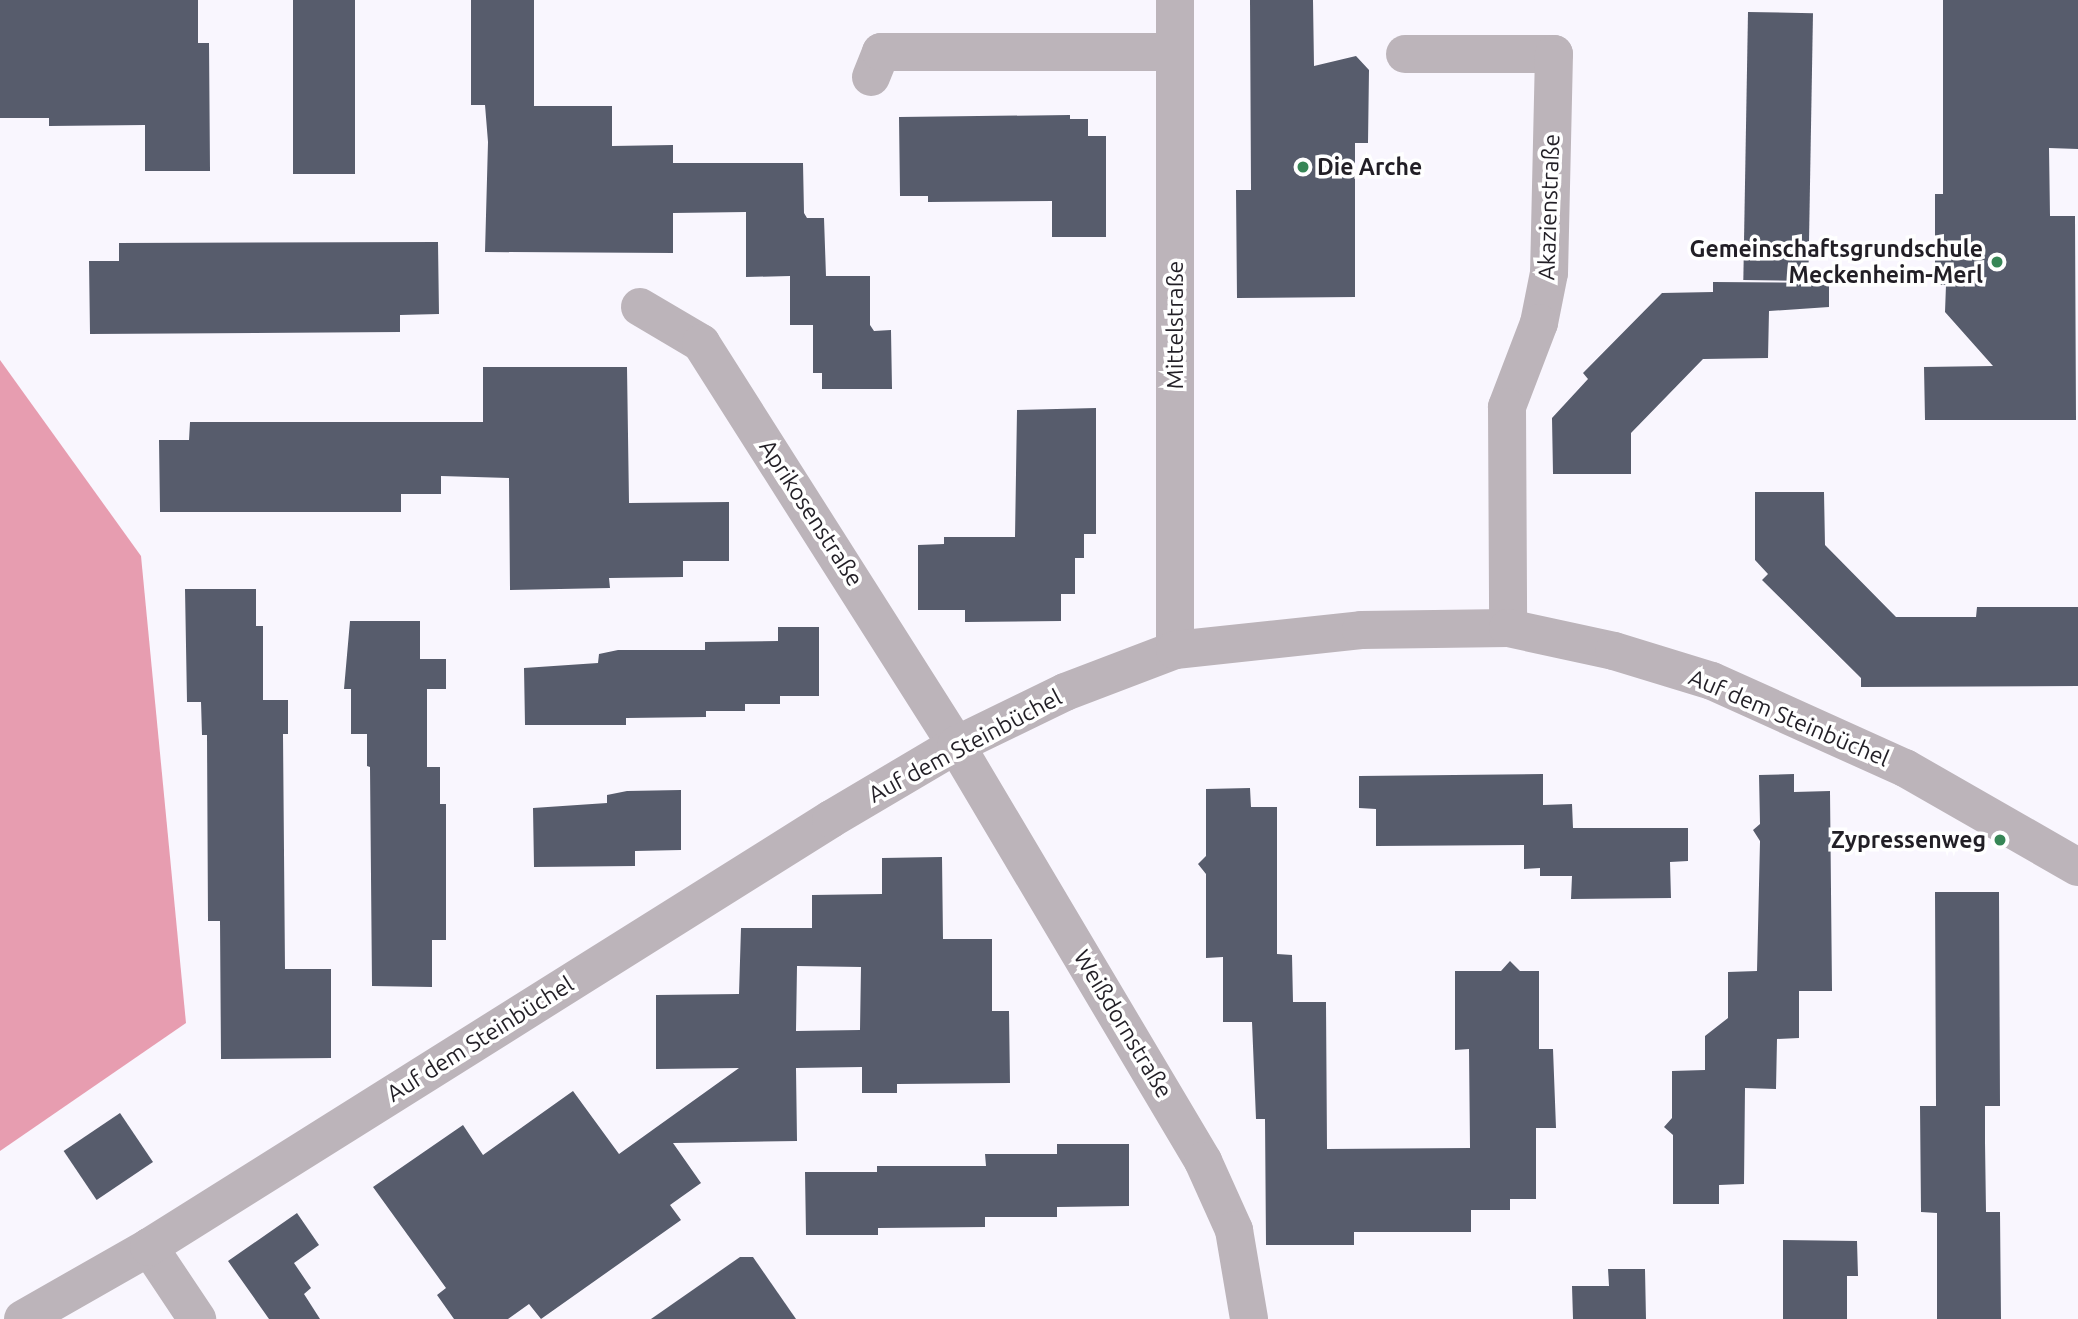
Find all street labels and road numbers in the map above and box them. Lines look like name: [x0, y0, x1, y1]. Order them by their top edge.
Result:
street label: Akazienstraße: [1533, 133, 1565, 281]
street label: Mittelstraße: [1161, 261, 1189, 389]
street label: Aprikosenstraße: [753, 435, 869, 591]
street label: Auf dem Steinbüchel: [1685, 663, 1893, 773]
street label: Auf dem Steinbüchel: [864, 683, 1066, 809]
street label: Weißdornstraße: [1068, 945, 1178, 1103]
street label: Auf dem Steinbüchel: [382, 970, 578, 1108]

